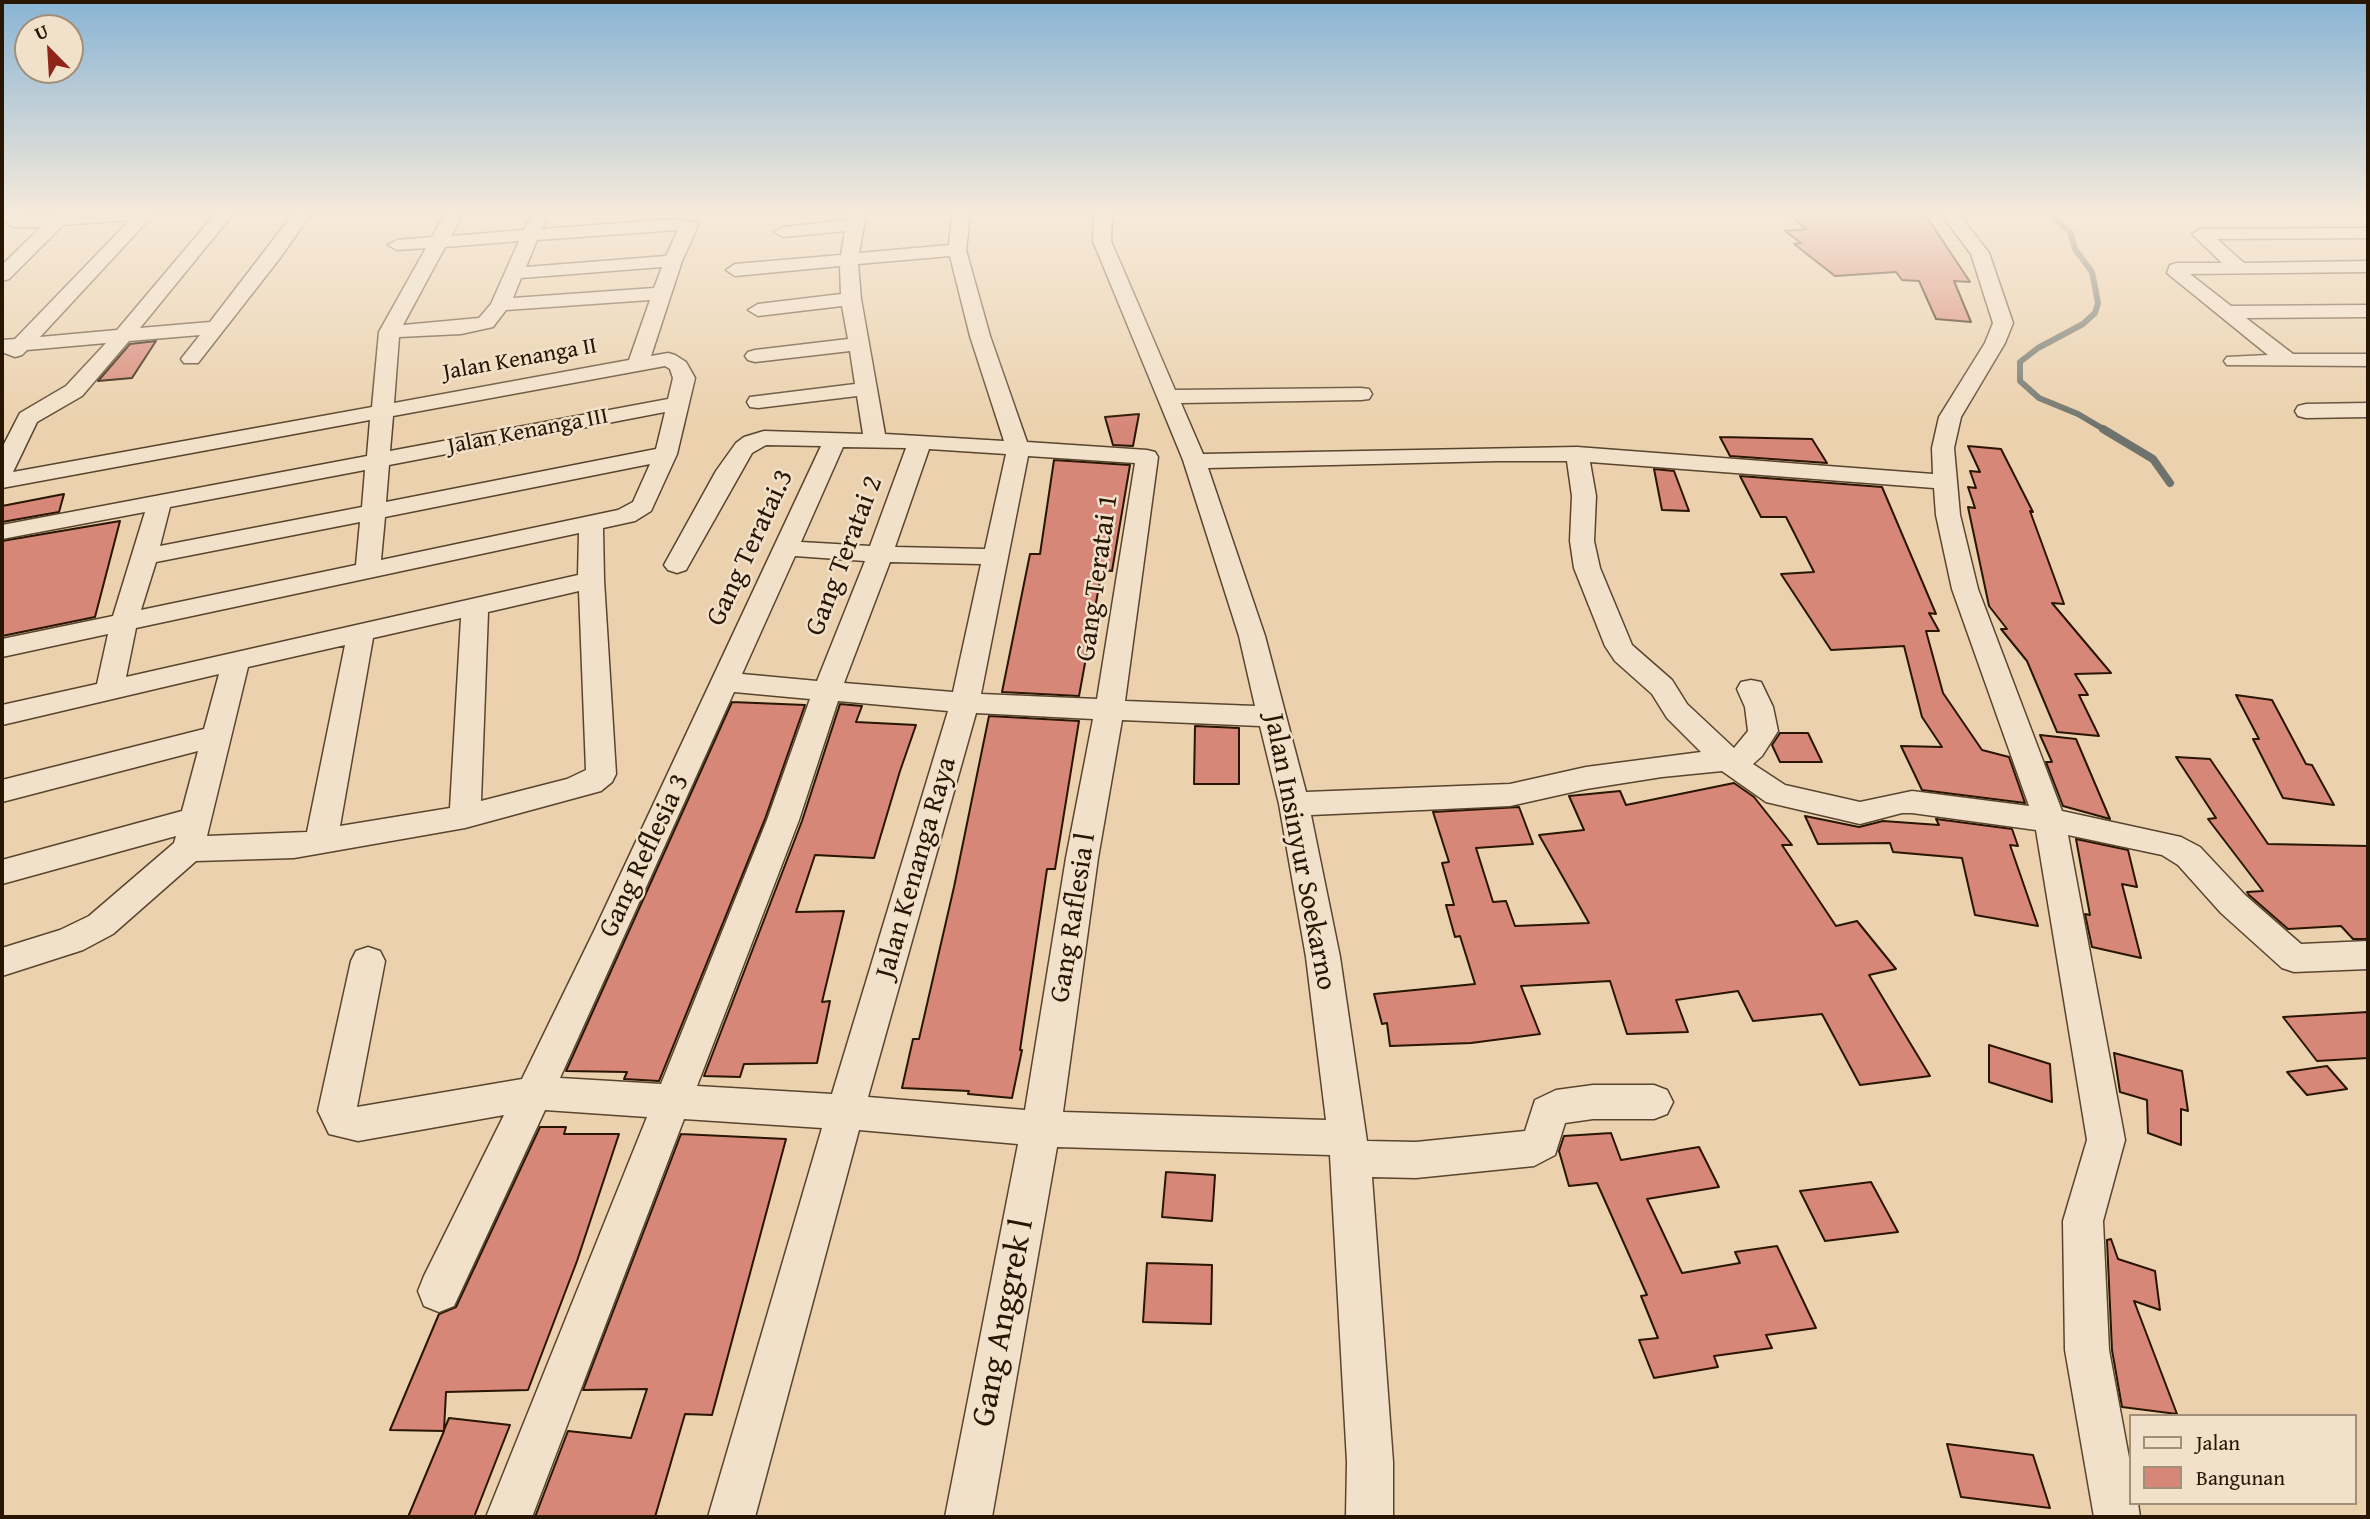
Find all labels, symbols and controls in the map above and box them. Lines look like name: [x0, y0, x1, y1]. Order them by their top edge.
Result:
north arrow: [14, 14, 84, 84]
text: U: [30, 16, 53, 47]
street label: Jalan Kenanga II: [441, 333, 599, 387]
street label: Jalan Kenanga III: [445, 403, 611, 461]
street label: Gang Teratai.3: [700, 464, 802, 632]
street label: Gang Teratai 2: [799, 471, 891, 641]
street label: Gang Teratai 1: [1070, 492, 1126, 664]
street label: Jalan Insinyur Soekarno: [1256, 711, 1342, 993]
street label: Jalan Kenanga Raya: [869, 753, 965, 983]
street label: Gang Reflesia 3: [592, 769, 698, 943]
street label: Gang Raflesia l: [1044, 831, 1104, 1005]
street label: Gang Anggrek l: [964, 1216, 1044, 1430]
legend: [2128, 1414, 2356, 1505]
text: Jalan: [2196, 1427, 2240, 1458]
text: Bangunan: [2196, 1462, 2285, 1493]

